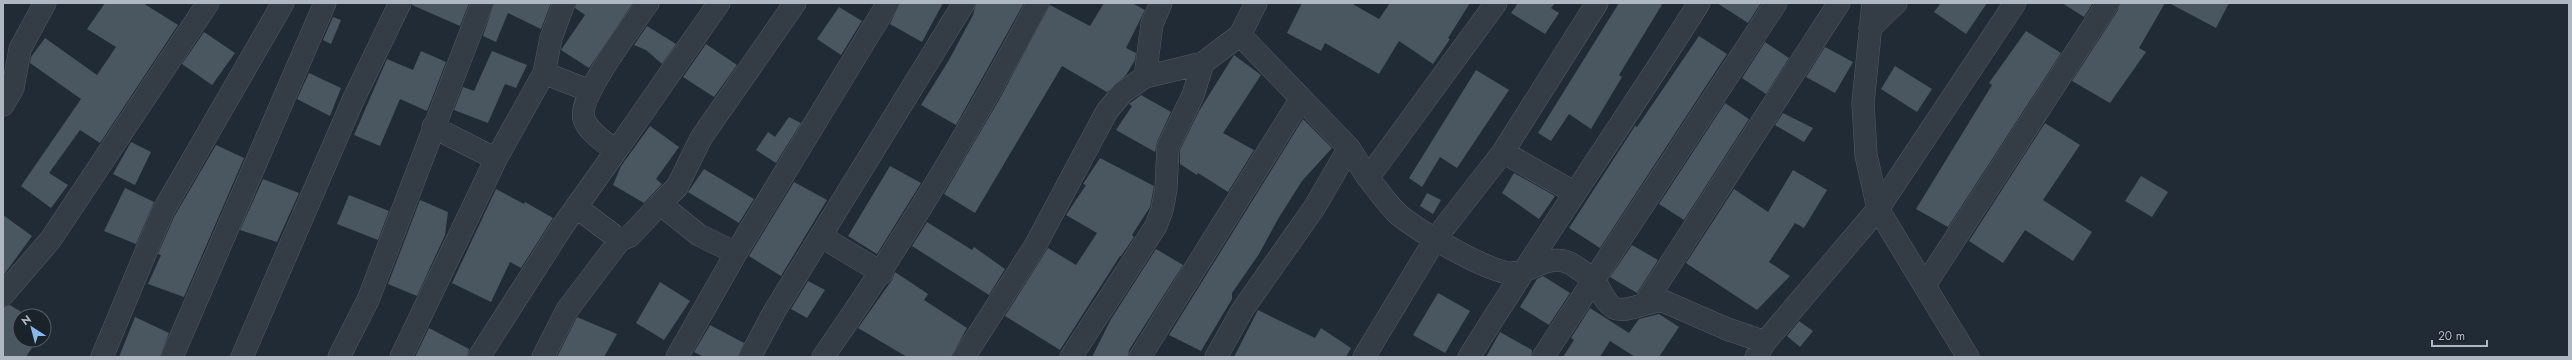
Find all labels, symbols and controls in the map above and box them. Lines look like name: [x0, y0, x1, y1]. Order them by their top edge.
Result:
north arrow: [12, 308, 52, 348]
text: N: [18, 311, 34, 329]
scale bar: [2432, 322, 2487, 348]
text: 20 m: [2438, 327, 2465, 345]

